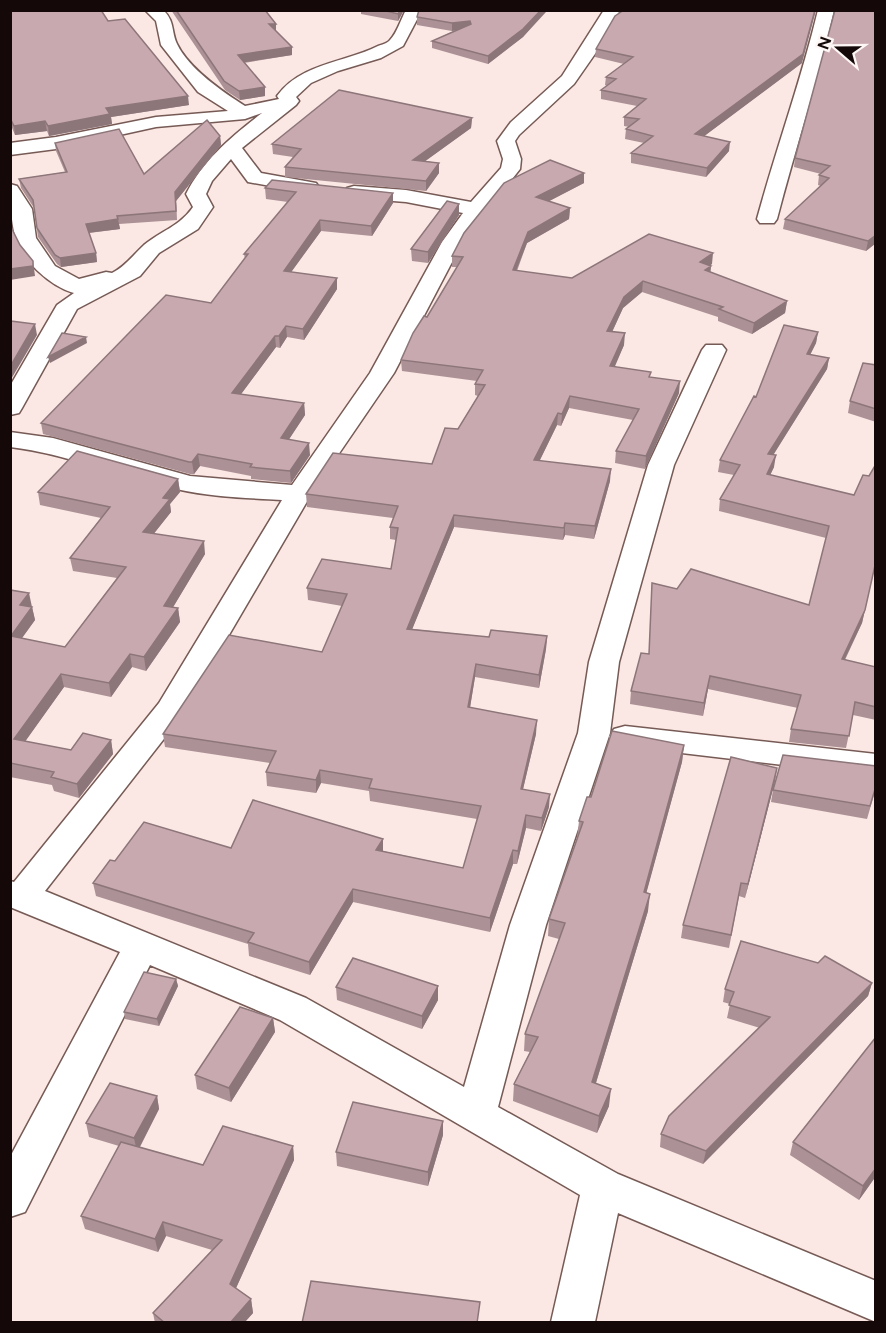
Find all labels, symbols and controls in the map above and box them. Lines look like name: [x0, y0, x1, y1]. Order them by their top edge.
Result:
north arrow: [808, 18, 868, 78]
text: N: [813, 34, 835, 52]

